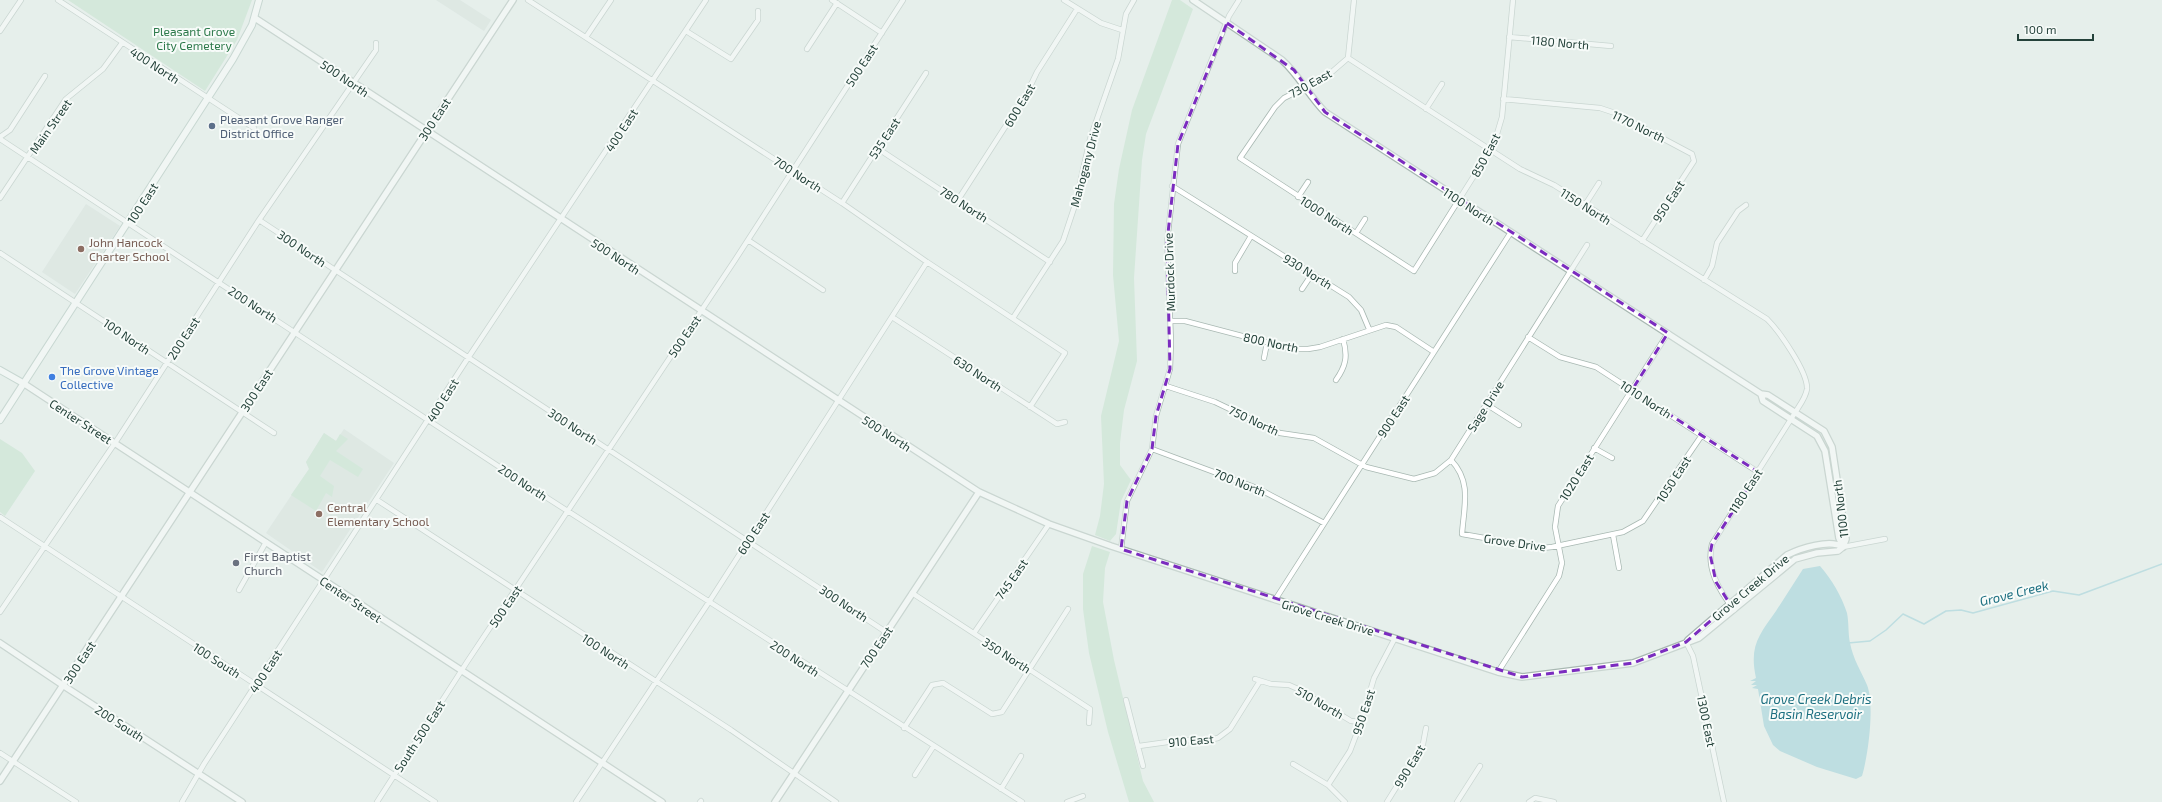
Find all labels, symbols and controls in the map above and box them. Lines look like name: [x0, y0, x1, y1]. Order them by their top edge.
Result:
scale bar: [2018, 16, 2093, 42]
text: 100 m: [2024, 22, 2056, 36]
park label: Pleasant Grove City Cemetery: [153, 24, 235, 52]
street label: 1180 North: [1530, 32, 1590, 52]
street label: 500 East: [842, 41, 880, 89]
street label: 400 North: [128, 44, 182, 86]
street label: 500 North: [318, 57, 372, 99]
street label: 730 East: [1286, 65, 1334, 100]
street label: 600 East: [1001, 80, 1038, 129]
street label: 300 East: [415, 95, 453, 143]
street label: Main Street: [26, 96, 74, 156]
street label: 400 East: [602, 105, 640, 154]
street label: 1170 North: [1610, 107, 1668, 145]
place label: Pleasant Grove Ranger District Office: [220, 112, 344, 140]
street label: 535 East: [866, 114, 903, 161]
street label: Mahogany Drive: [1067, 120, 1103, 208]
marker: Pleasant Grove Ranger District Office: [207, 121, 217, 131]
street label: 850 East: [1468, 130, 1503, 179]
street label: 700 North: [771, 153, 825, 195]
street label: 950 East: [1649, 177, 1687, 225]
street label: 100 East: [124, 180, 161, 226]
street label: 780 North: [937, 183, 991, 225]
street label: 1100 North: [1441, 184, 1497, 228]
street label: 1150 North: [1558, 185, 1614, 227]
street label: 1000 North: [1298, 193, 1356, 237]
street label: 300 North: [275, 227, 329, 269]
street label: Murdock Drive: [1161, 232, 1177, 312]
place label: John Hancock Charter School: [89, 235, 170, 263]
street label: 500 North: [589, 235, 643, 277]
marker: John Hancock Charter School: [76, 244, 86, 254]
street label: 930 North: [1281, 250, 1335, 292]
street label: 200 North: [226, 283, 280, 325]
street label: 500 East: [665, 312, 703, 360]
street label: 200 East: [164, 314, 202, 362]
street label: 100 North: [101, 315, 153, 357]
street label: 800 North: [1242, 329, 1300, 355]
street label: 630 North: [951, 352, 1005, 394]
place label: The Grove Vintage Collective: [60, 363, 159, 391]
street label: 300 East: [237, 366, 275, 414]
marker: The Grove Vintage Collective: [47, 372, 57, 382]
street label: 400 East: [423, 375, 461, 424]
street label: 1010 North: [1618, 377, 1674, 421]
street label: Sage Drive: [1464, 378, 1506, 434]
street label: 900 East: [1374, 392, 1412, 440]
street label: Center Street: [47, 396, 115, 447]
street label: 750 North: [1227, 402, 1282, 438]
street label: 300 North: [546, 405, 600, 447]
street label: 500 North: [860, 412, 914, 454]
street label: 1020 East: [1556, 451, 1596, 503]
street label: 1050 East: [1653, 453, 1693, 505]
street label: 200 North: [496, 461, 550, 503]
street label: 700 North: [1212, 465, 1268, 499]
street label: 1180 East: [1725, 466, 1765, 516]
street label: 1100 North: [1829, 479, 1851, 539]
place label: Central Elementary School: [327, 500, 430, 528]
marker: Central Elementary School: [314, 509, 324, 519]
street label: 600 East: [734, 509, 772, 557]
street label: Grove Drive: [1483, 531, 1547, 553]
place label: First Baptist Church: [244, 549, 311, 577]
street label: Grove Creek Drive: [1709, 551, 1791, 623]
street label: 745 East: [992, 556, 1030, 602]
marker: First Baptist Church: [231, 558, 241, 568]
street label: Center Street: [317, 573, 385, 625]
water label: Grove Creek: [1978, 577, 2050, 609]
street label: 500 East: [486, 582, 524, 630]
street label: 300 North: [817, 582, 871, 624]
street label: Grove Creek Drive: [1280, 596, 1376, 638]
street label: 700 East: [857, 623, 895, 671]
street label: 100 North: [580, 631, 632, 671]
street label: 350 North: [980, 634, 1034, 676]
street label: 200 North: [768, 637, 822, 679]
street label: 300 East: [60, 638, 98, 686]
street label: 100 South: [191, 639, 243, 681]
street label: 400 East: [246, 646, 284, 695]
street label: 510 North: [1294, 683, 1346, 721]
street label: 950 East: [1349, 687, 1377, 737]
water label: Grove Creek Debris Basin Reservoir: [1760, 691, 1872, 722]
street label: 1300 East: [1695, 694, 1719, 749]
street label: South 500 East: [391, 697, 447, 774]
street label: 200 South: [93, 702, 147, 744]
street label: 910 East: [1168, 731, 1215, 749]
street label: 990 East: [1391, 742, 1427, 790]

